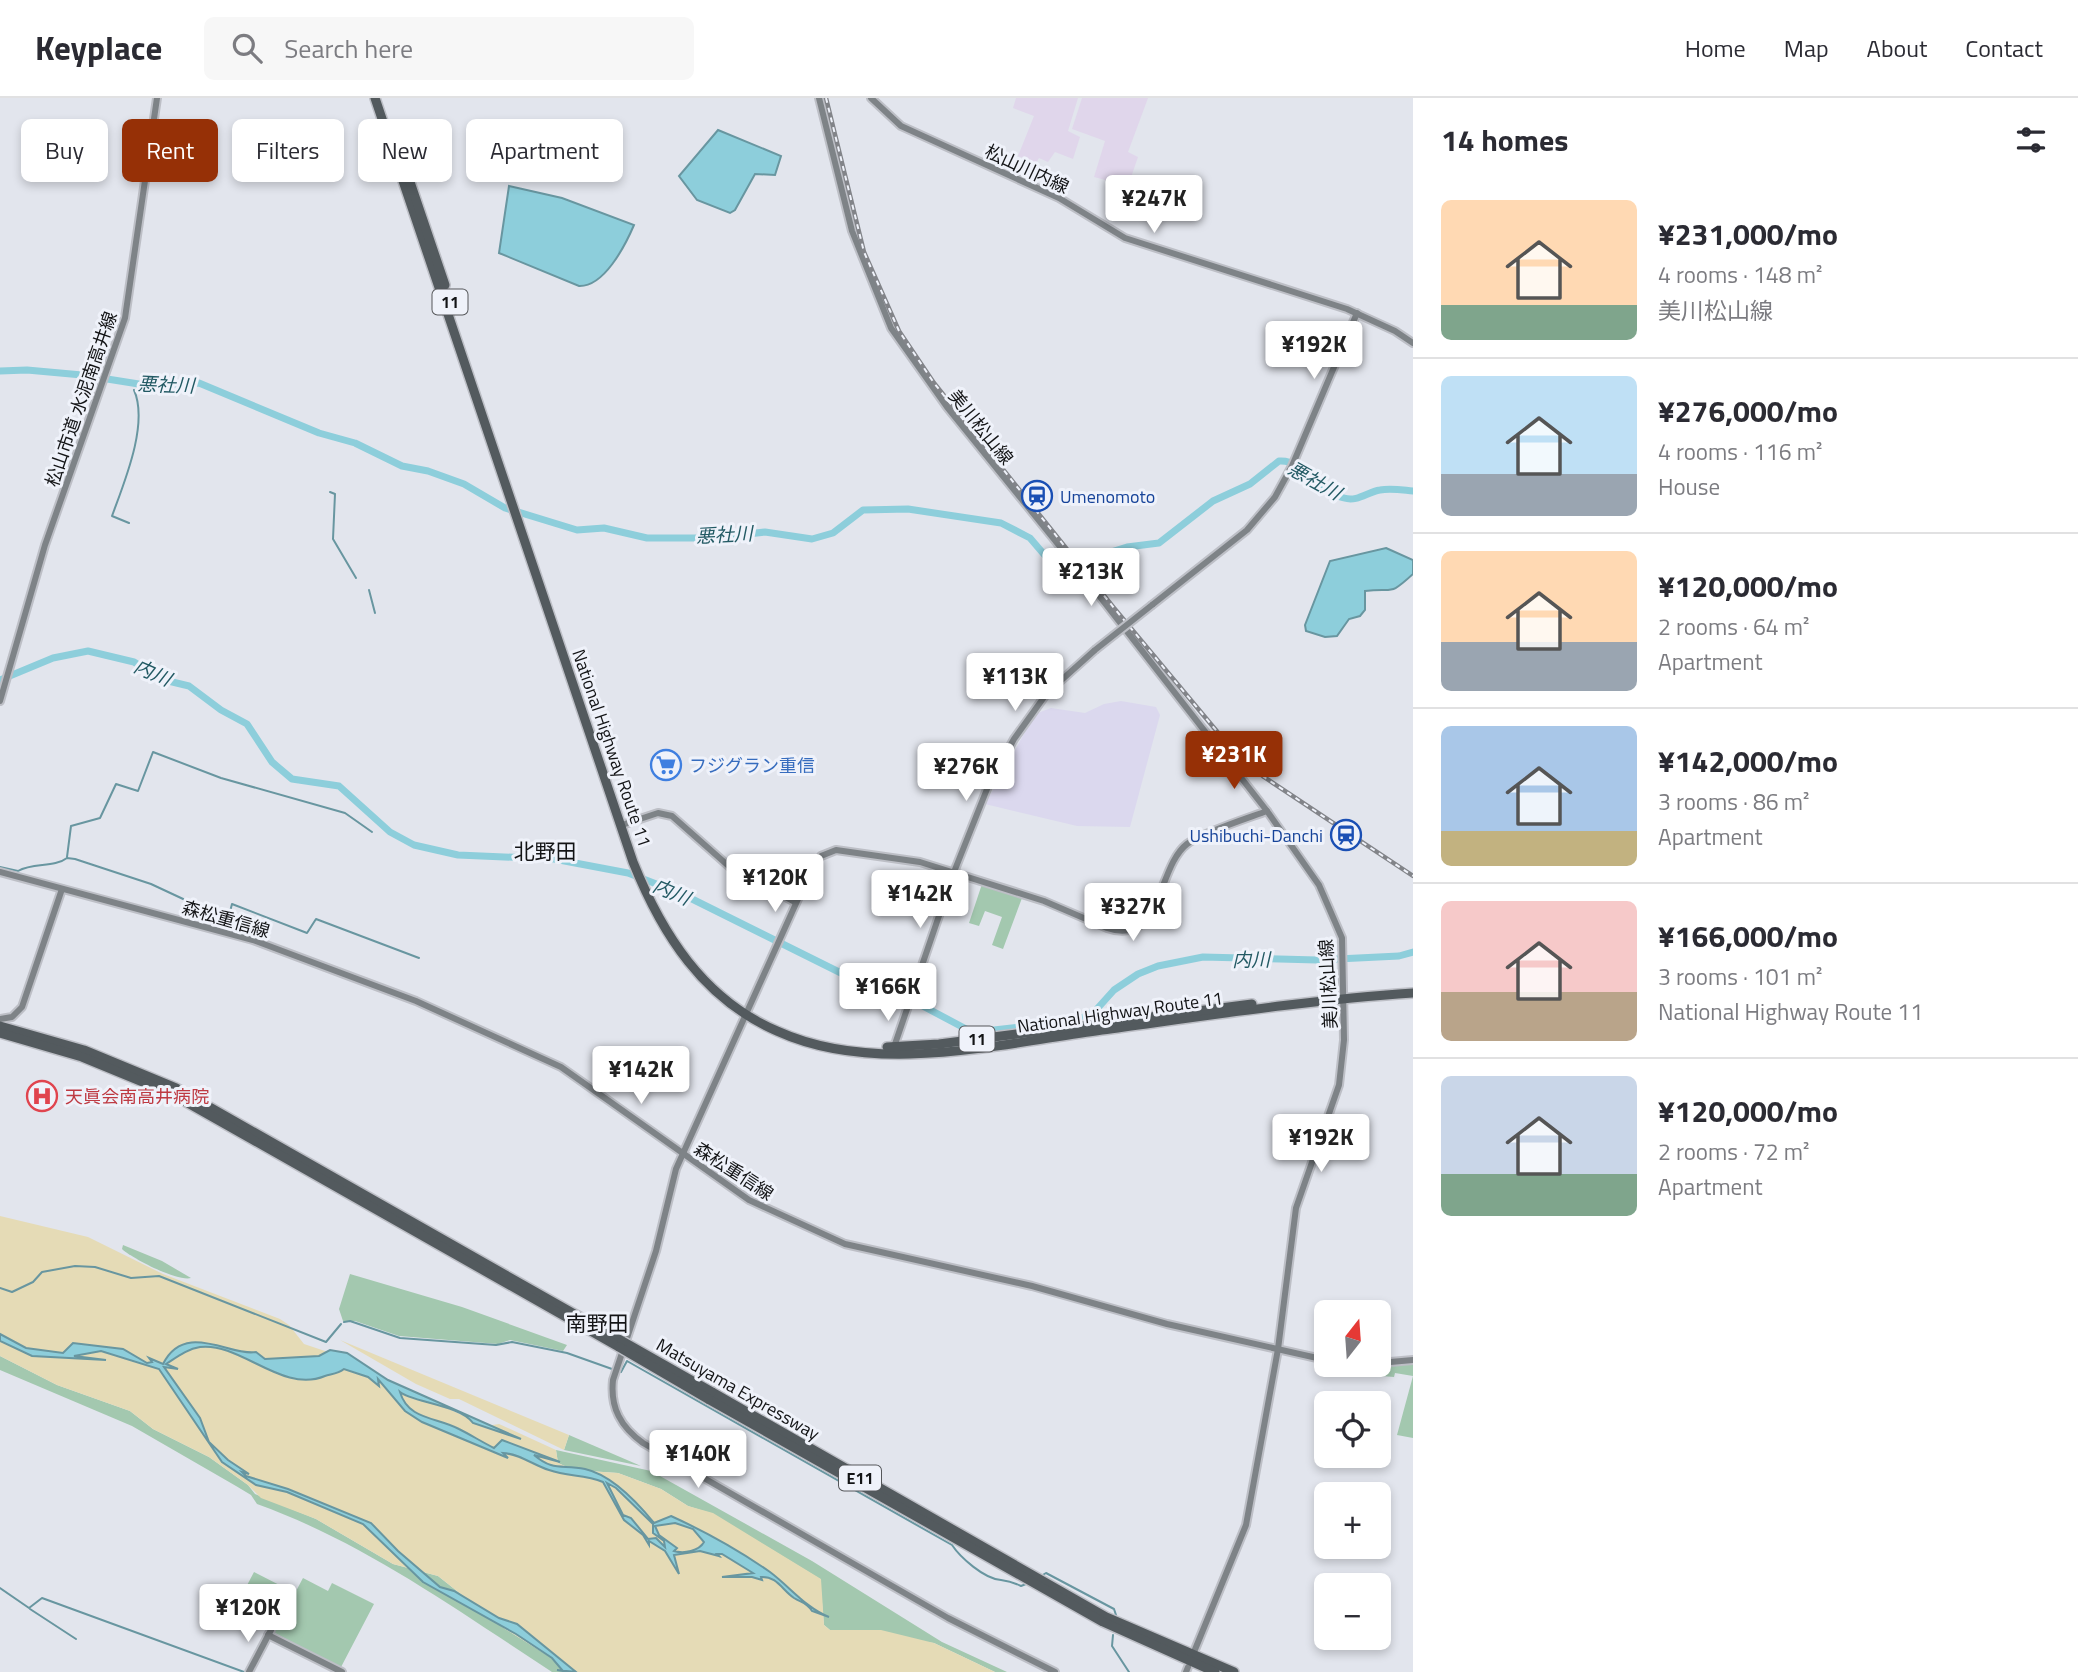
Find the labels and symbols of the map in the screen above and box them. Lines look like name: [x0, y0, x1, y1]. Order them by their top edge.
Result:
street label: 松山川内線: [981, 138, 1073, 200]
pin: ¥247K: [1105, 176, 1203, 235]
road number: 11: [433, 290, 468, 314]
street label: 松山市道 水泥南高井線: [38, 308, 124, 490]
pin: ¥192K: [1265, 322, 1363, 381]
water label: 悪社川: [137, 369, 197, 400]
street label: 美川松山線: [942, 384, 1020, 470]
water label: 悪社川: [1283, 453, 1349, 507]
station icon: Umenomoto: [1020, 479, 1054, 513]
place label: Umenomoto: [1060, 483, 1155, 510]
water label: 悪社川: [695, 518, 755, 550]
pin: ¥213K: [1042, 548, 1140, 608]
street label: National Highway Route 11: [565, 646, 659, 850]
water label: 内川: [130, 651, 178, 694]
pin: ¥113K: [966, 654, 1064, 713]
pin: ¥231K: [1185, 732, 1283, 791]
pin: ¥276K: [917, 744, 1015, 803]
supermarket icon: フジグラン重信: [649, 748, 683, 782]
place label: フジグラン重信: [689, 752, 815, 779]
station icon: Ushibuchi-Danchi: [1329, 818, 1363, 852]
place label: Ushibuchi-Danchi: [1189, 822, 1323, 849]
district label: 北野田: [514, 835, 577, 867]
pin: ¥120K: [726, 854, 824, 914]
water label: 内川: [649, 870, 697, 913]
pin: ¥142K: [871, 870, 969, 930]
pin: ¥327K: [1084, 884, 1182, 943]
street label: 森松重信線: [179, 894, 273, 944]
street label: 美川松山線: [1312, 938, 1344, 1030]
water label: 内川: [1232, 944, 1272, 974]
pin: ¥166K: [839, 964, 937, 1023]
street label: National Highway Route 11: [1015, 984, 1225, 1040]
road number: 11: [960, 1026, 995, 1051]
pin: ¥142K: [592, 1046, 690, 1106]
hospital icon: 天眞会南高井病院: [25, 1079, 59, 1113]
place label: 天眞会南高井病院: [65, 1083, 209, 1110]
pin: ¥192K: [1272, 1114, 1370, 1174]
street label: 森松重信線: [689, 1135, 779, 1207]
north arrow: [1314, 1300, 1391, 1377]
district label: 南野田: [566, 1307, 629, 1339]
street label: Matsuyama Expressway: [651, 1331, 825, 1447]
pin: ¥140K: [649, 1430, 747, 1490]
road number: E11: [839, 1466, 881, 1490]
pin: ¥120K: [199, 1584, 297, 1644]

